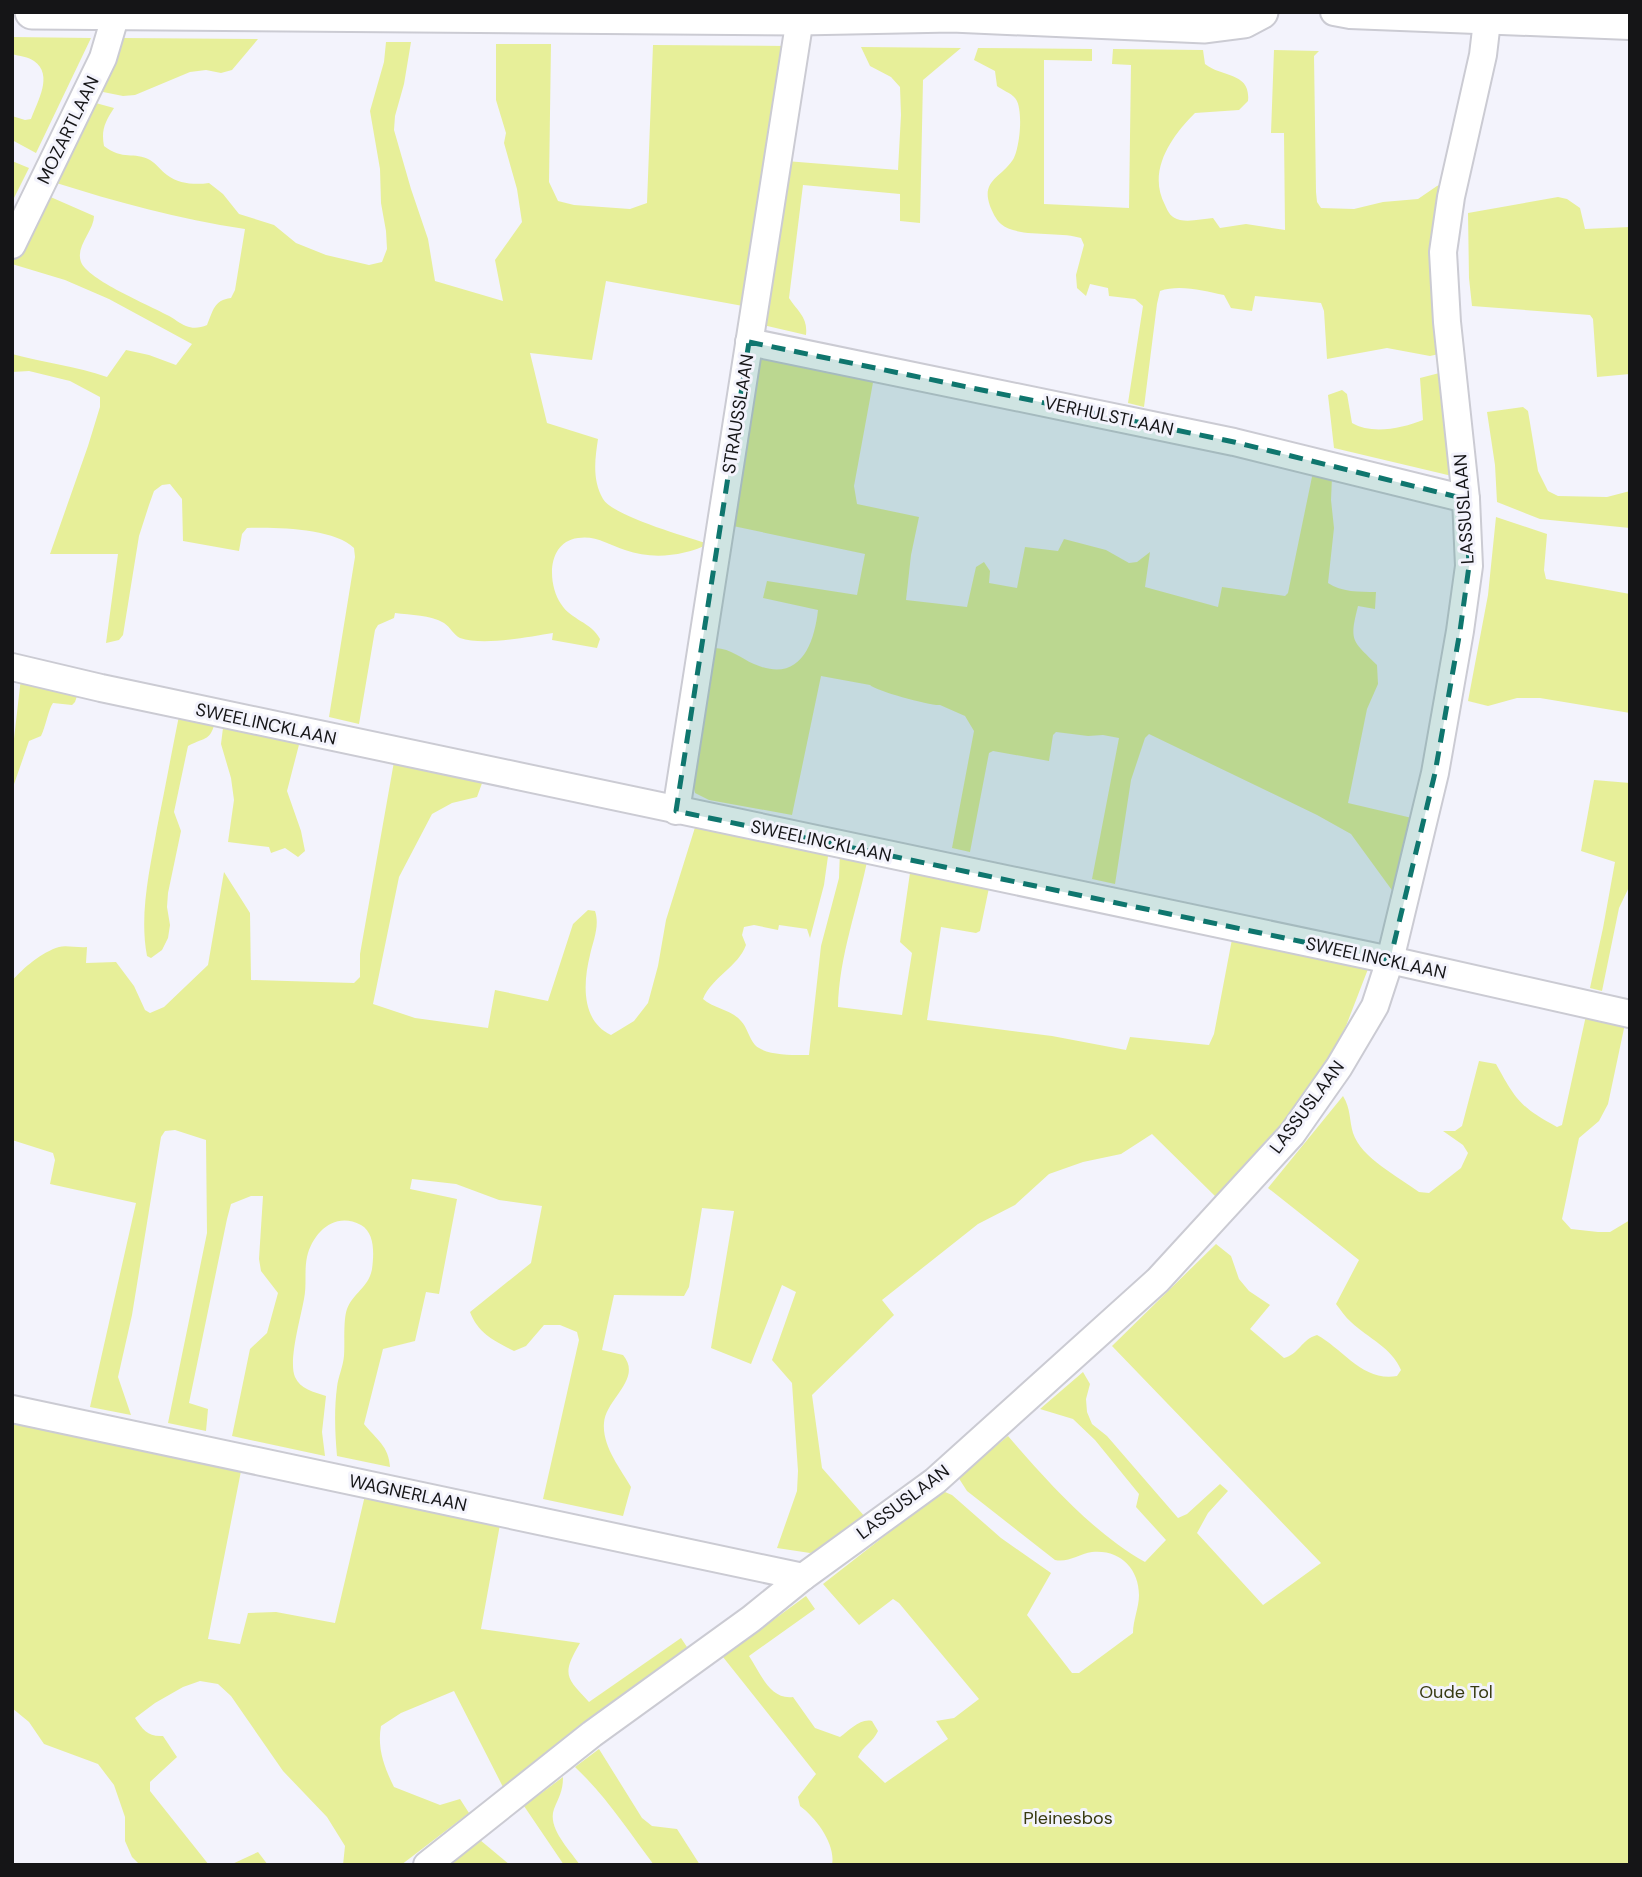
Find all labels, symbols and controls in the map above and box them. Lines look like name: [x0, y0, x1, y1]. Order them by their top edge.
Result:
street label: MOZARTLAAN: [31, 72, 105, 188]
street label: STRAUSSLAAN: [717, 352, 759, 476]
street label: VERHULSTLAAN: [1042, 391, 1176, 441]
street label: LASSUSLAAN: [1448, 453, 1480, 565]
street label: SWEELINCKLAAN: [193, 697, 339, 751]
street label: SWEELINCKLAAN: [748, 814, 894, 868]
street label: SWEELINCKLAAN: [1303, 931, 1449, 985]
street label: LASSUSLAAN: [1264, 1056, 1350, 1158]
street label: LASSUSLAAN: [852, 1459, 954, 1545]
street label: WAGNERLAAN: [347, 1469, 469, 1517]
park label: Oude Tol: [1419, 1680, 1493, 1704]
park label: Pleinesbos: [1023, 1806, 1113, 1830]

